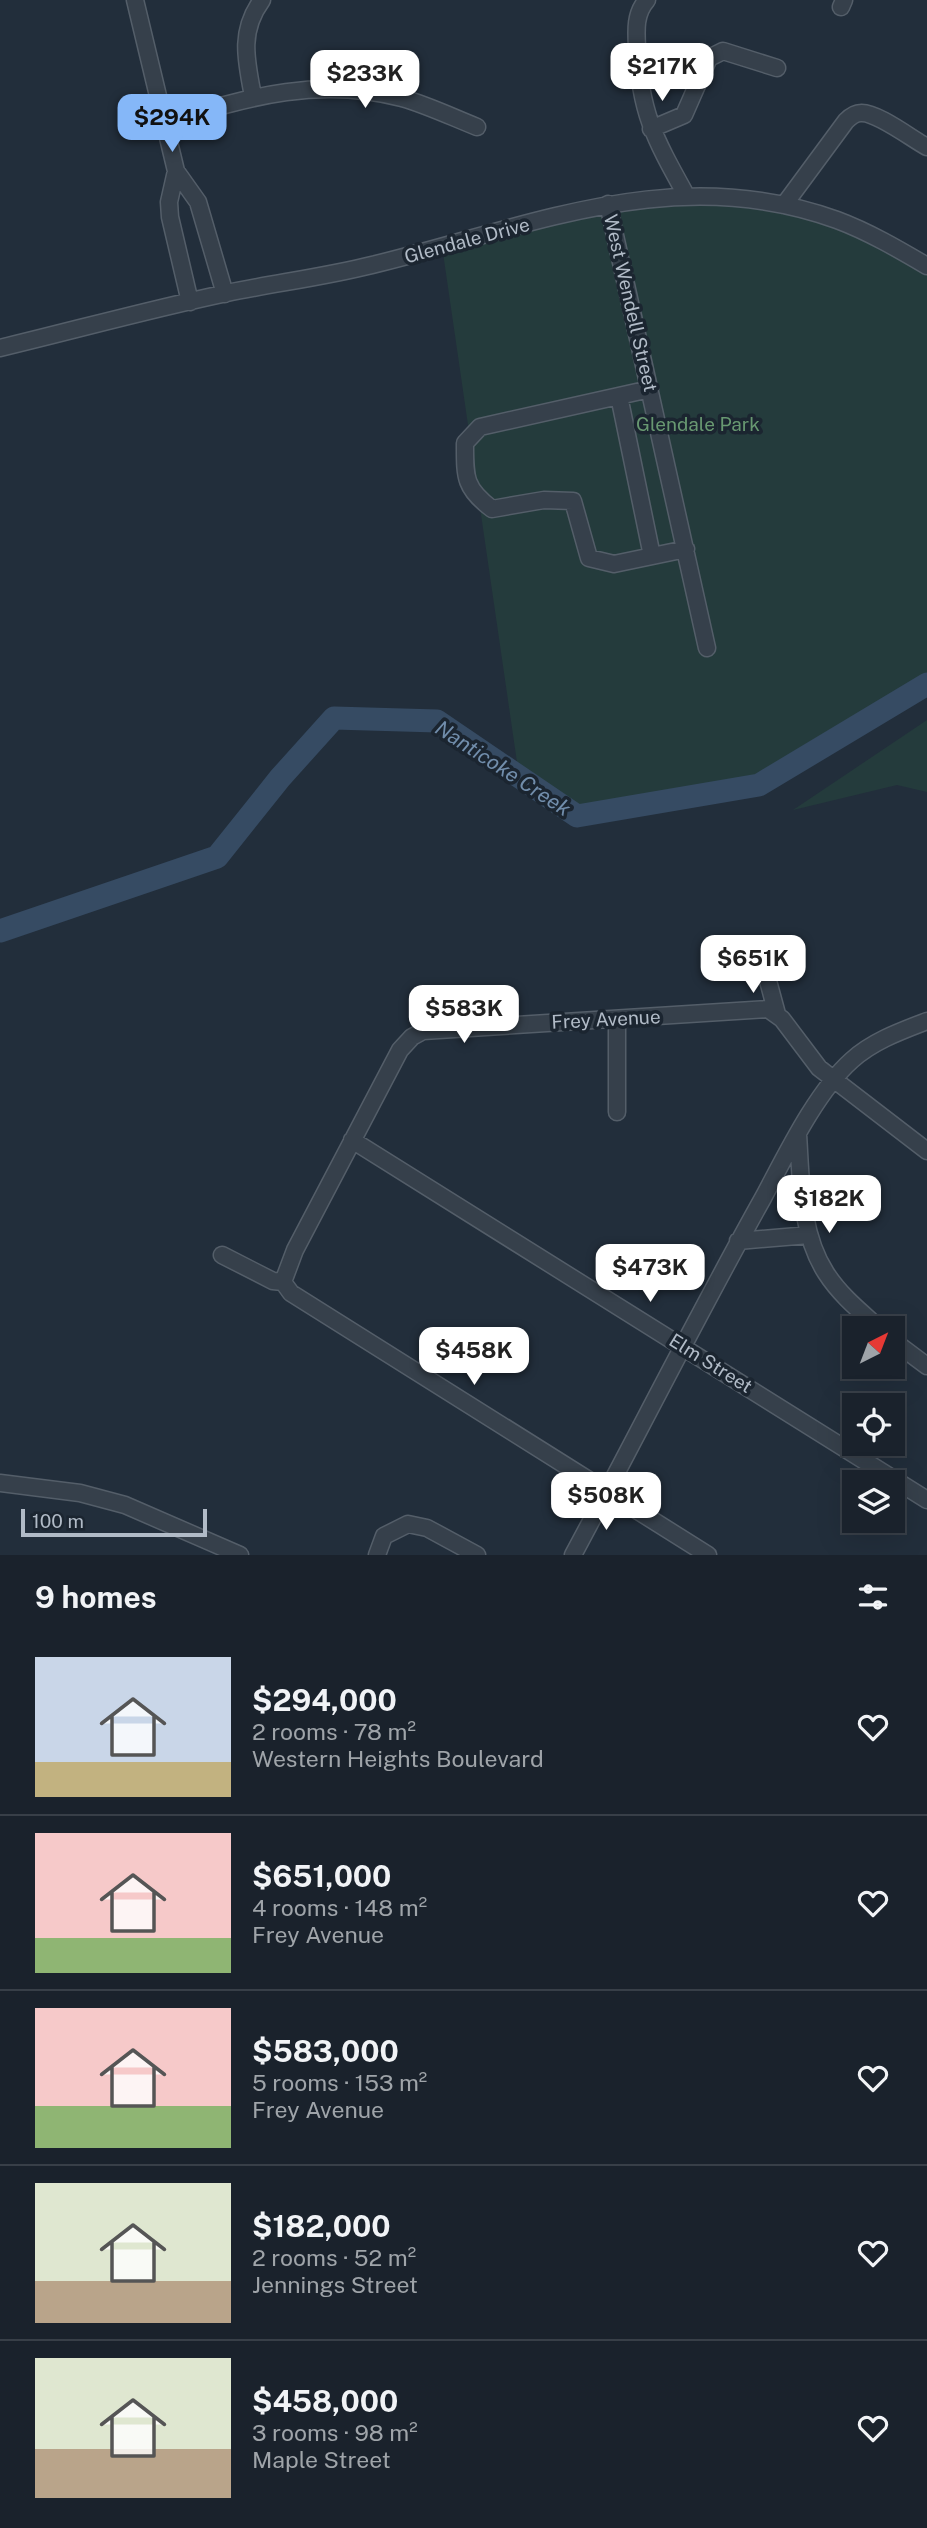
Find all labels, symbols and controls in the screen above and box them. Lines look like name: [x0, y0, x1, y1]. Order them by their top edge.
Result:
pin: $217K: [613, 43, 711, 103]
pin: $233K: [316, 50, 414, 110]
text: $217K: [627, 52, 698, 79]
text: $233K: [326, 59, 404, 86]
pin: $294K: [123, 94, 221, 154]
text: $294K: [134, 103, 210, 130]
street label: West Wendell Street: [600, 212, 662, 394]
street label: Glendale Drive: [402, 213, 532, 267]
park label: Glendale Park: [636, 413, 760, 435]
water label: Nanticoke Creek: [431, 715, 576, 821]
pin: $651K: [704, 936, 802, 995]
text: $651K: [717, 944, 789, 971]
pin: $583K: [415, 986, 513, 1045]
text: $583K: [425, 994, 503, 1021]
street label: Frey Avenue: [551, 1005, 661, 1033]
pin: $182K: [780, 1176, 878, 1235]
text: $182K: [793, 1184, 865, 1211]
pin: $473K: [601, 1244, 699, 1304]
text: $473K: [612, 1253, 688, 1280]
north arrow: [842, 1316, 905, 1379]
map controls: [842, 1316, 905, 1533]
pin: $458K: [425, 1328, 523, 1387]
street label: Elm Street: [665, 1329, 757, 1397]
text: $458K: [435, 1336, 513, 1363]
button: locate: [842, 1393, 905, 1456]
button: layers: [842, 1470, 905, 1533]
pin: $508K: [557, 1472, 655, 1532]
text: $508K: [567, 1481, 645, 1508]
scale bar: [21, 1506, 206, 1538]
text: 100 m: [32, 1510, 84, 1532]
icon: filters: [854, 1578, 892, 1616]
text: 9 homes: [35, 1579, 157, 1615]
text: $294,000: [252, 1682, 397, 1718]
icon: home: [91, 1685, 175, 1769]
icon: heart: [854, 1708, 892, 1746]
text: 2 rooms · 78 m²: [252, 1718, 416, 1745]
text: Western Heights Boulevard: [252, 1745, 544, 1772]
text: $651,000: [252, 1858, 391, 1894]
icon: home: [91, 1861, 175, 1945]
icon: heart: [854, 1884, 892, 1922]
text: 4 rooms · 148 m²: [252, 1894, 427, 1921]
text: Frey Avenue: [252, 1921, 384, 1948]
text: $583,000: [252, 2033, 399, 2069]
icon: home: [91, 2036, 175, 2120]
icon: heart: [854, 2059, 892, 2097]
text: 5 rooms · 153 m²: [252, 2069, 427, 2096]
text: Frey Avenue: [252, 2096, 384, 2123]
text: $182,000: [252, 2208, 391, 2244]
icon: home: [91, 2211, 175, 2295]
icon: heart: [854, 2234, 892, 2272]
text: 2 rooms · 52 m²: [252, 2244, 416, 2271]
text: Jennings Street: [252, 2271, 418, 2298]
text: $458,000: [252, 2383, 398, 2419]
icon: home: [91, 2386, 175, 2470]
icon: heart: [854, 2409, 892, 2447]
text: 3 rooms · 98 m²: [252, 2419, 418, 2446]
text: Maple Street: [252, 2446, 391, 2473]

